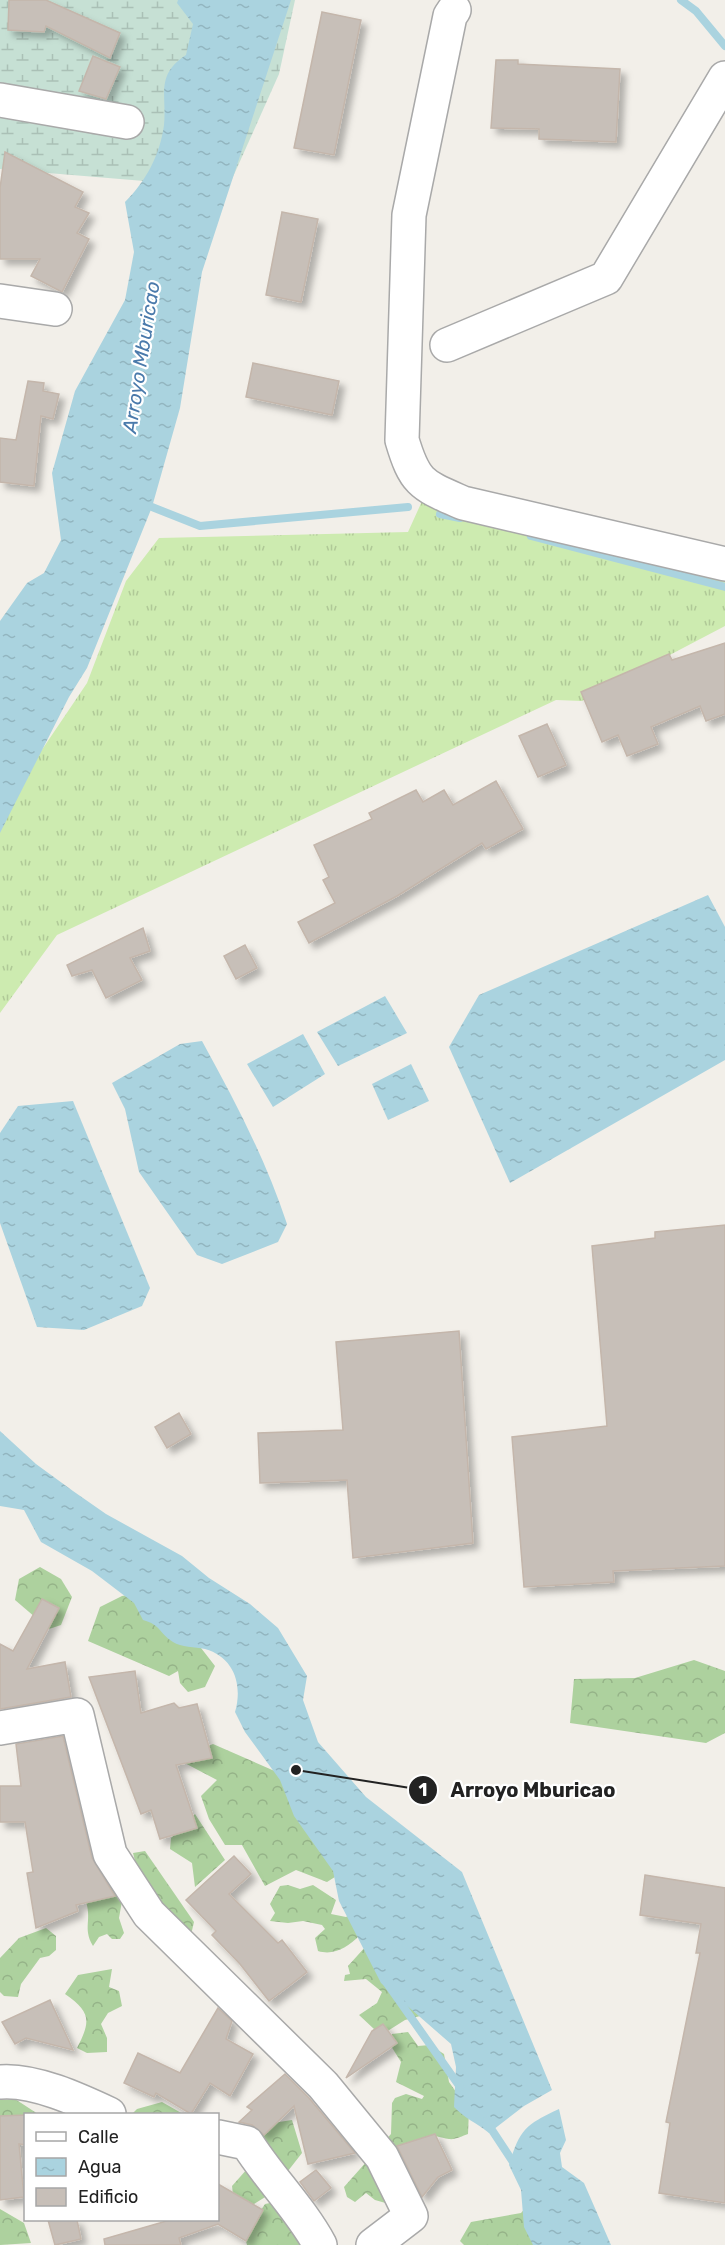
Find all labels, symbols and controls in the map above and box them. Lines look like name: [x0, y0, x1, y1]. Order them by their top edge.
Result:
water label: Arroyo Mburicao: [117, 279, 165, 436]
callout: Arroyo Mburicao: [408, 1771, 627, 1809]
text: Arroyo Mburicao: [451, 1778, 615, 1802]
text: 1: [419, 1779, 427, 1801]
legend: [24, 2113, 219, 2221]
text: Calle: [78, 2126, 119, 2148]
text: Agua: [78, 2156, 121, 2178]
text: Edificio: [78, 2186, 138, 2208]

